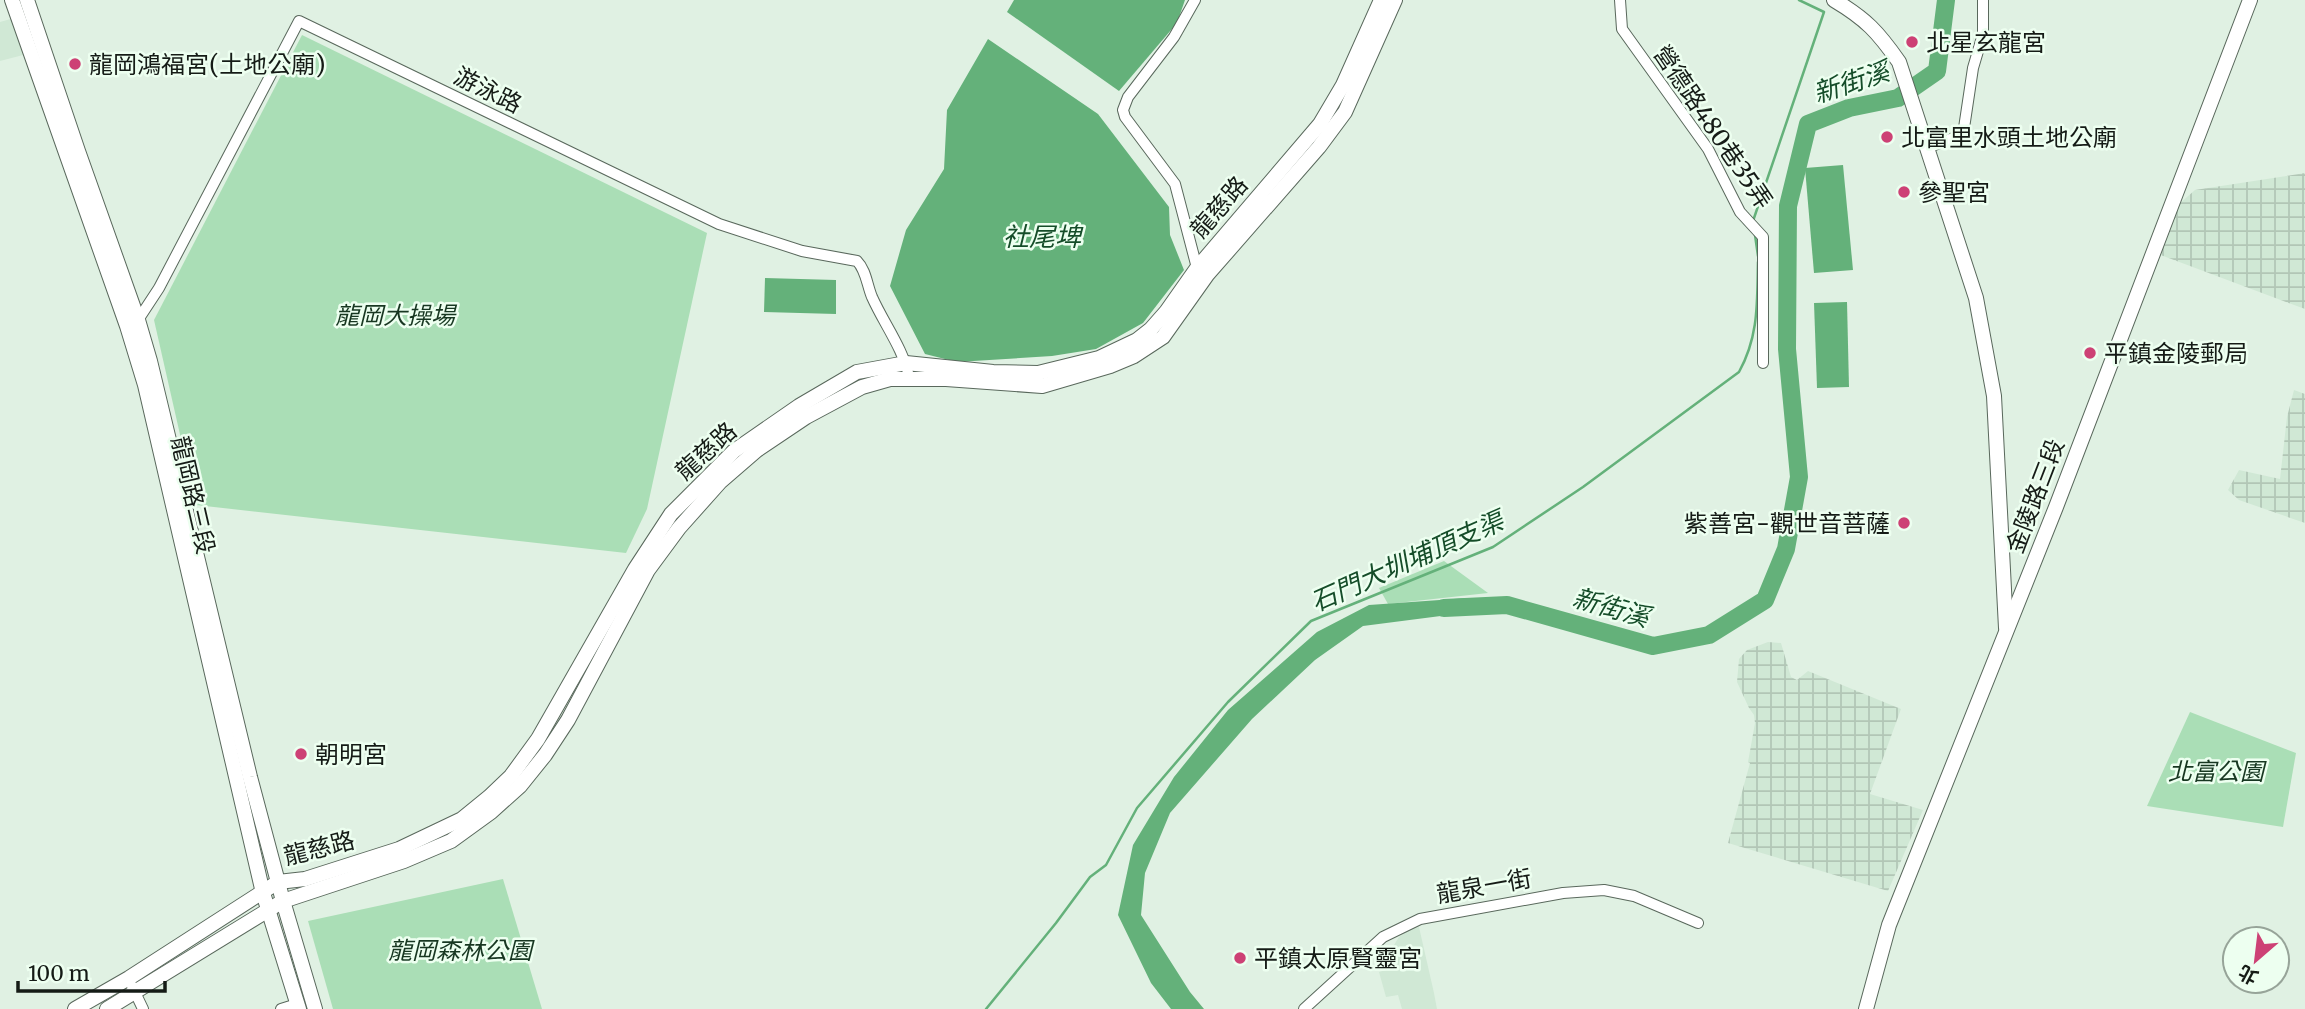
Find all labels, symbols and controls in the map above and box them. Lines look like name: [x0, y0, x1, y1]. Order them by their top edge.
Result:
place label: 北星玄龍宮: [1926, 27, 2046, 58]
marker: 北星玄龍宮: [1904, 34, 1920, 50]
street label: 營德路480巷35弄: [1647, 39, 1779, 215]
place label: 龍岡鴻福宮(土地公廟): [89, 49, 326, 80]
water label: 新街溪: [1809, 53, 1897, 110]
marker: 龍岡鴻福宮(土地公廟): [67, 56, 83, 72]
street label: 游泳路: [449, 60, 527, 120]
place label: 北富里水頭土地公廟: [1901, 122, 2117, 153]
marker: 北富里水頭土地公廟: [1879, 129, 1895, 145]
street label: 龍慈路: [1184, 170, 1254, 244]
place label: 參聖宮: [1918, 177, 1990, 208]
marker: 參聖宮: [1896, 184, 1912, 200]
water label: 社尾埤: [1003, 220, 1084, 253]
park label: 龍岡大操場: [335, 300, 458, 331]
place label: 平鎮金陵郵局: [2104, 338, 2248, 369]
marker: 平鎮金陵郵局: [2082, 345, 2098, 361]
street label: 龍慈路: [669, 415, 743, 487]
street label: 龍岡路三段: [164, 433, 222, 557]
street label: 金陵路三段: [1999, 434, 2071, 558]
water label: 石門大圳埔頂支渠: [1305, 502, 1512, 618]
place label: 紫善宮-觀世音菩薩: [1684, 508, 1890, 539]
marker: 紫善宮-觀世音菩薩: [1896, 515, 1912, 531]
water label: 新街溪: [1569, 580, 1657, 635]
place label: 朝明宮: [315, 739, 387, 770]
marker: 朝明宮: [293, 746, 309, 762]
park label: 北富公園: [2168, 756, 2267, 787]
street label: 龍慈路: [280, 824, 358, 872]
street label: 龍泉一街: [1434, 862, 1534, 910]
north arrow: [2221, 925, 2291, 995]
park label: 龍岡森林公園: [388, 935, 535, 966]
place label: 平鎮太原賢靈宮: [1254, 943, 1422, 974]
scale bar: [18, 950, 164, 994]
marker: 平鎮太原賢靈宮: [1232, 950, 1248, 966]
text: 100 m: [28, 960, 90, 987]
text: 北: [2234, 960, 2262, 990]

